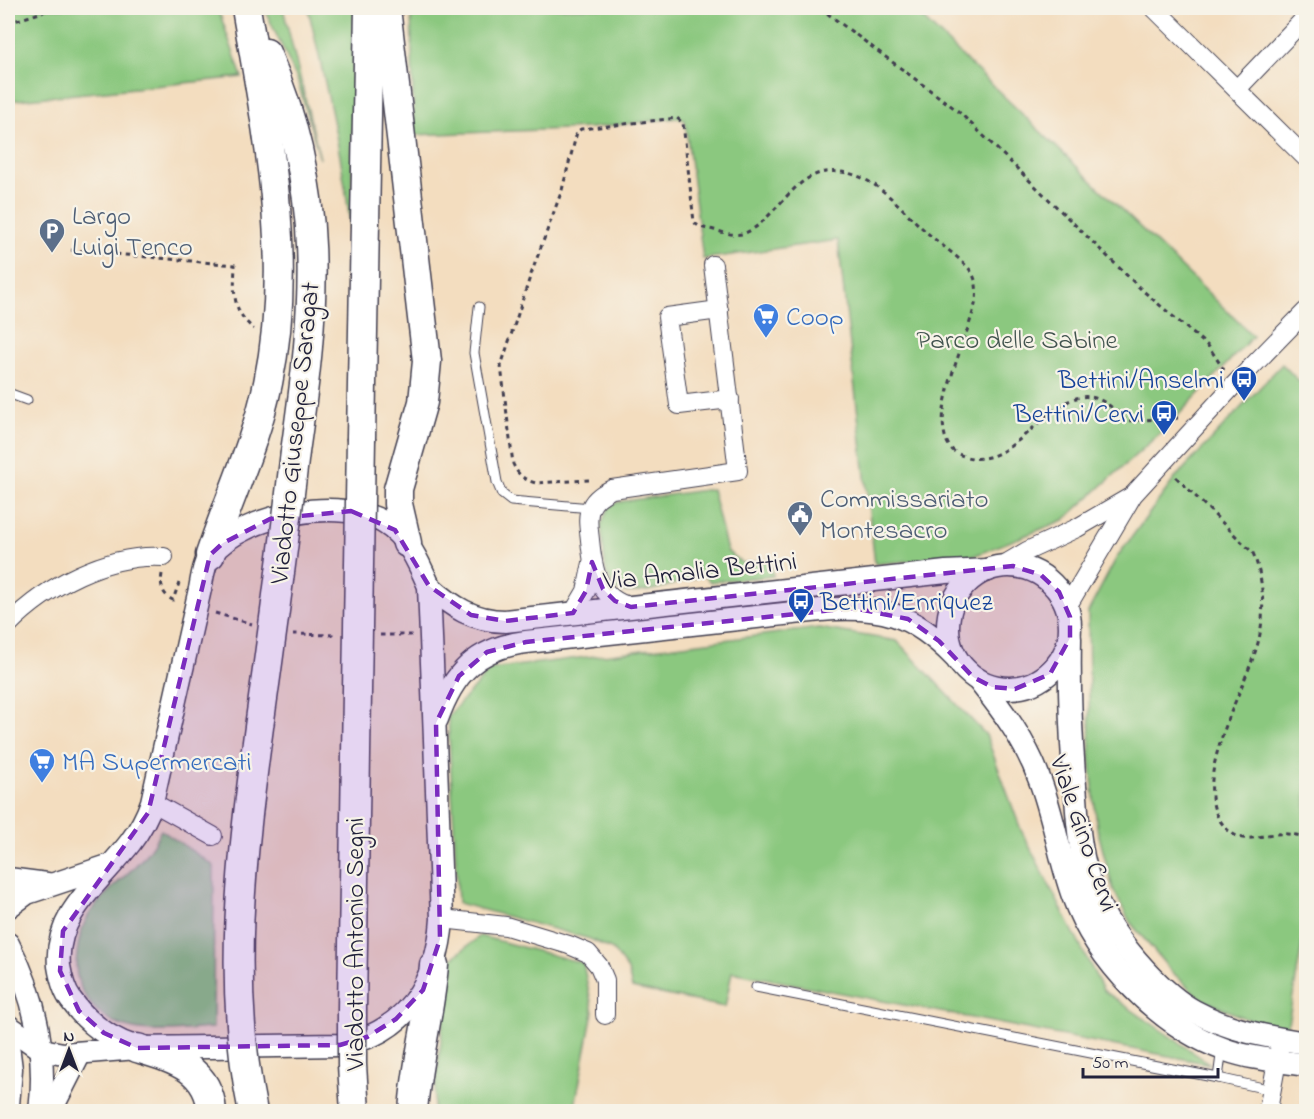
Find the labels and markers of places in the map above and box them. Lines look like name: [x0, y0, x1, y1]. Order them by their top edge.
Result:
place label: Largo Luigi Tenco: [72, 198, 193, 268]
parking icon: Largo Luigi Tenco: [37, 216, 67, 254]
place label: Coop: [786, 299, 844, 338]
supermarket icon: Coop: [751, 301, 781, 339]
place label: Bettini/Anselmi: [1057, 362, 1224, 401]
bus stop icon: Bettini/Anselmi: [1229, 364, 1259, 402]
place label: Bettini/Cervi: [1013, 396, 1144, 435]
bus stop icon: Bettini/Cervi: [1149, 398, 1179, 436]
place label: Commissariato Montesacro: [820, 481, 989, 551]
public building icon: Commissariato Montesacro: [785, 499, 815, 537]
place label: Bettini/Enriquez: [819, 584, 993, 623]
bus stop icon: Bettini/Enriquez: [786, 586, 816, 624]
place label: MA Supermercati: [62, 744, 252, 783]
supermarket icon: MA Supermercati: [27, 746, 57, 784]

